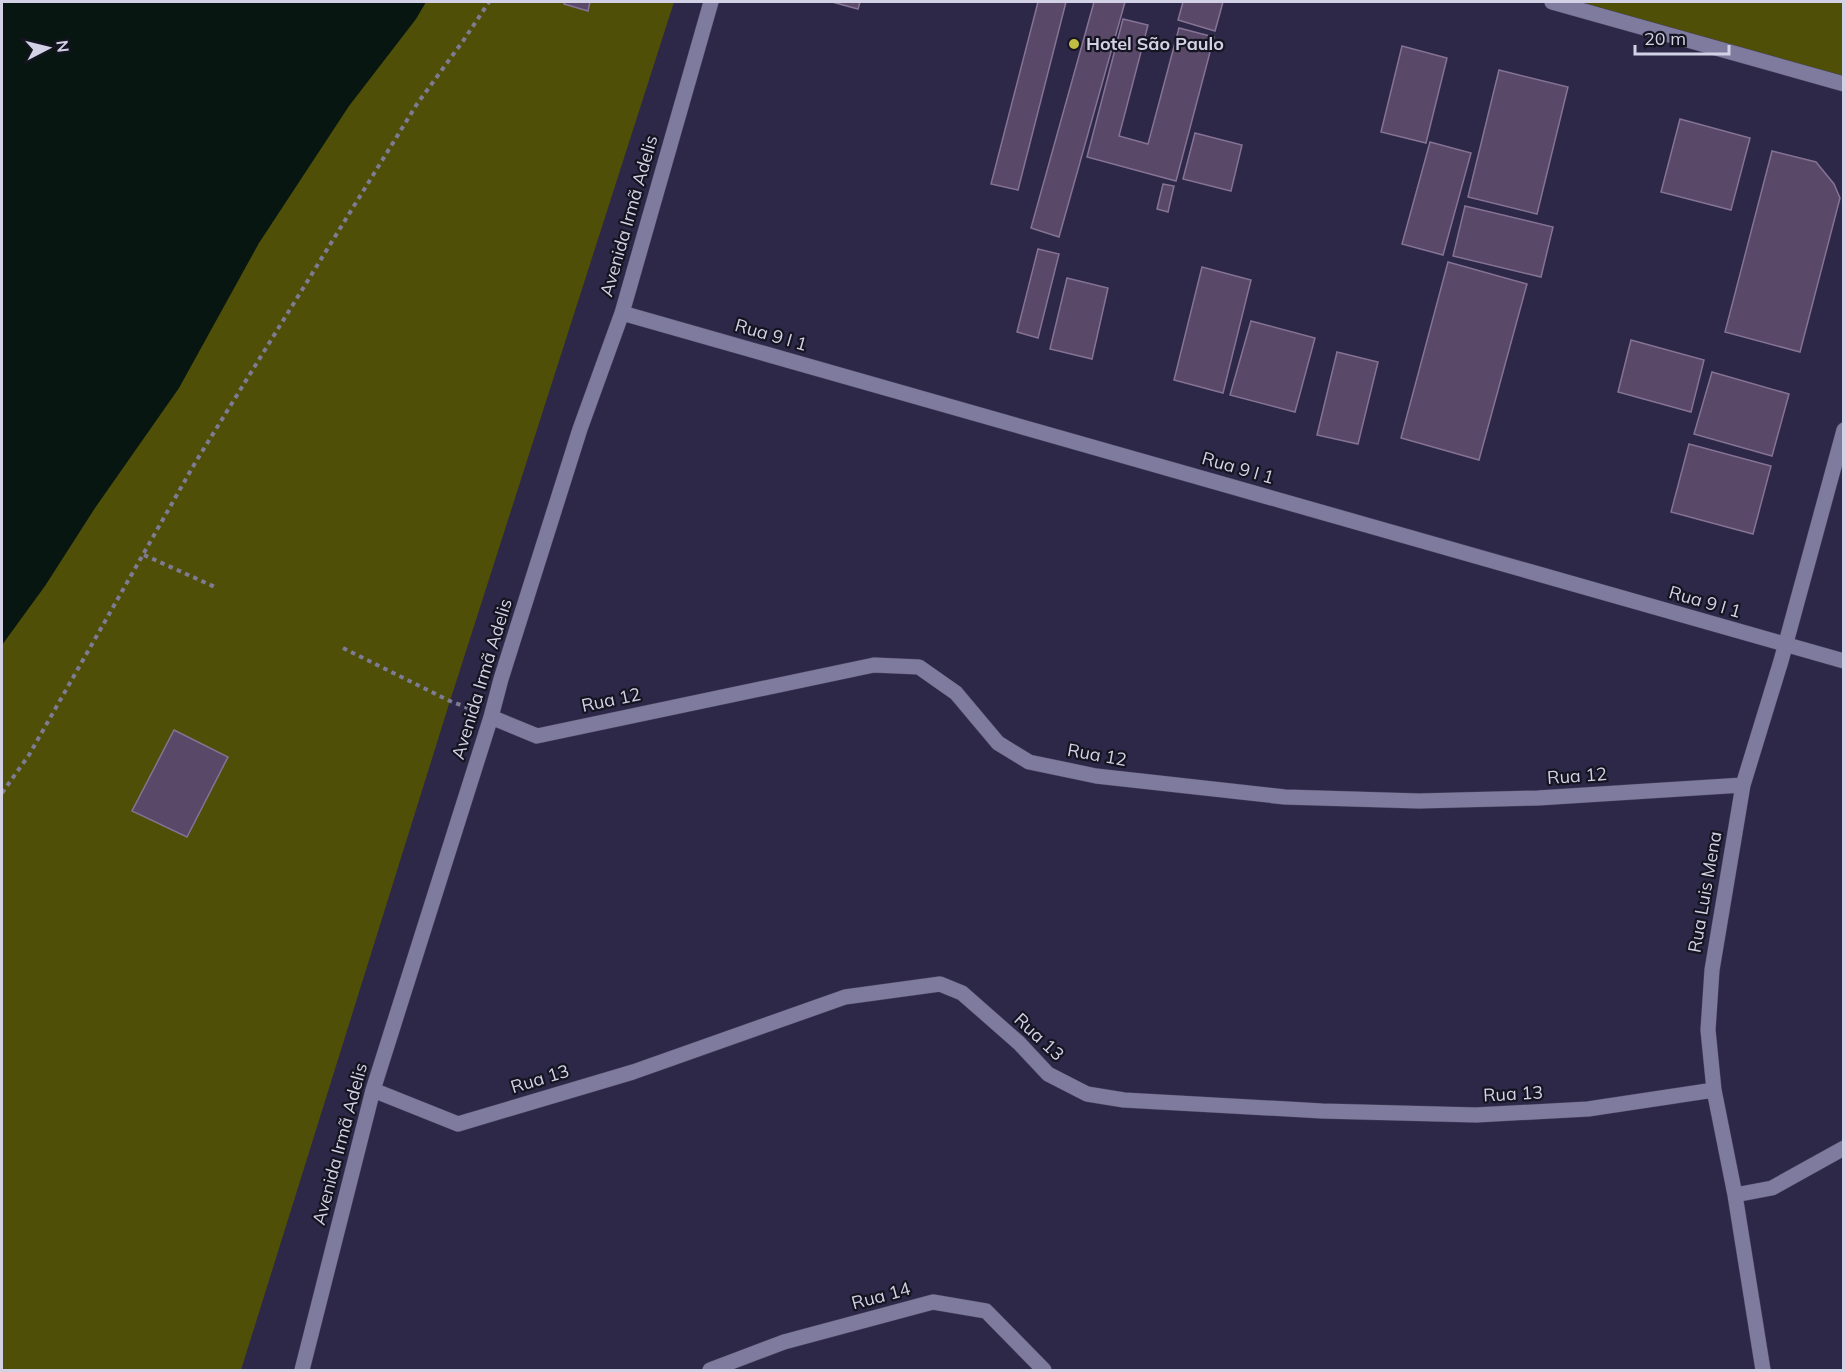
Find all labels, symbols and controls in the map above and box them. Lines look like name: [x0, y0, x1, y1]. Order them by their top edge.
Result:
north arrow: [18, 18, 78, 78]
scale bar: [1635, 18, 1730, 56]
text: 20 m: [1644, 27, 1686, 50]
place label: Hotel São Paulo: [1086, 32, 1224, 55]
marker: Hotel São Paulo: [1067, 37, 1081, 51]
text: N: [52, 39, 74, 53]
street label: Avenida Irmã Adelis: [594, 132, 663, 299]
street label: Rua 9 I 1: [732, 313, 810, 356]
street label: Rua 9 I 1: [1199, 446, 1277, 489]
street label: Rua 9 I 1: [1666, 580, 1744, 623]
street label: Avenida Irmã Adelis: [446, 596, 517, 762]
street label: Rua 12: [579, 682, 643, 717]
street label: Rua 12: [1066, 738, 1129, 771]
street label: Rua 12: [1546, 762, 1608, 789]
street label: Rua Luis Mena: [1683, 829, 1727, 954]
street label: Rua 13: [1010, 1008, 1069, 1065]
street label: Rua 13: [508, 1059, 572, 1098]
street label: Avenida Irmã Adelis: [307, 1060, 372, 1227]
street label: Rua 13: [1482, 1080, 1544, 1107]
street label: Rua 14: [849, 1277, 913, 1314]

